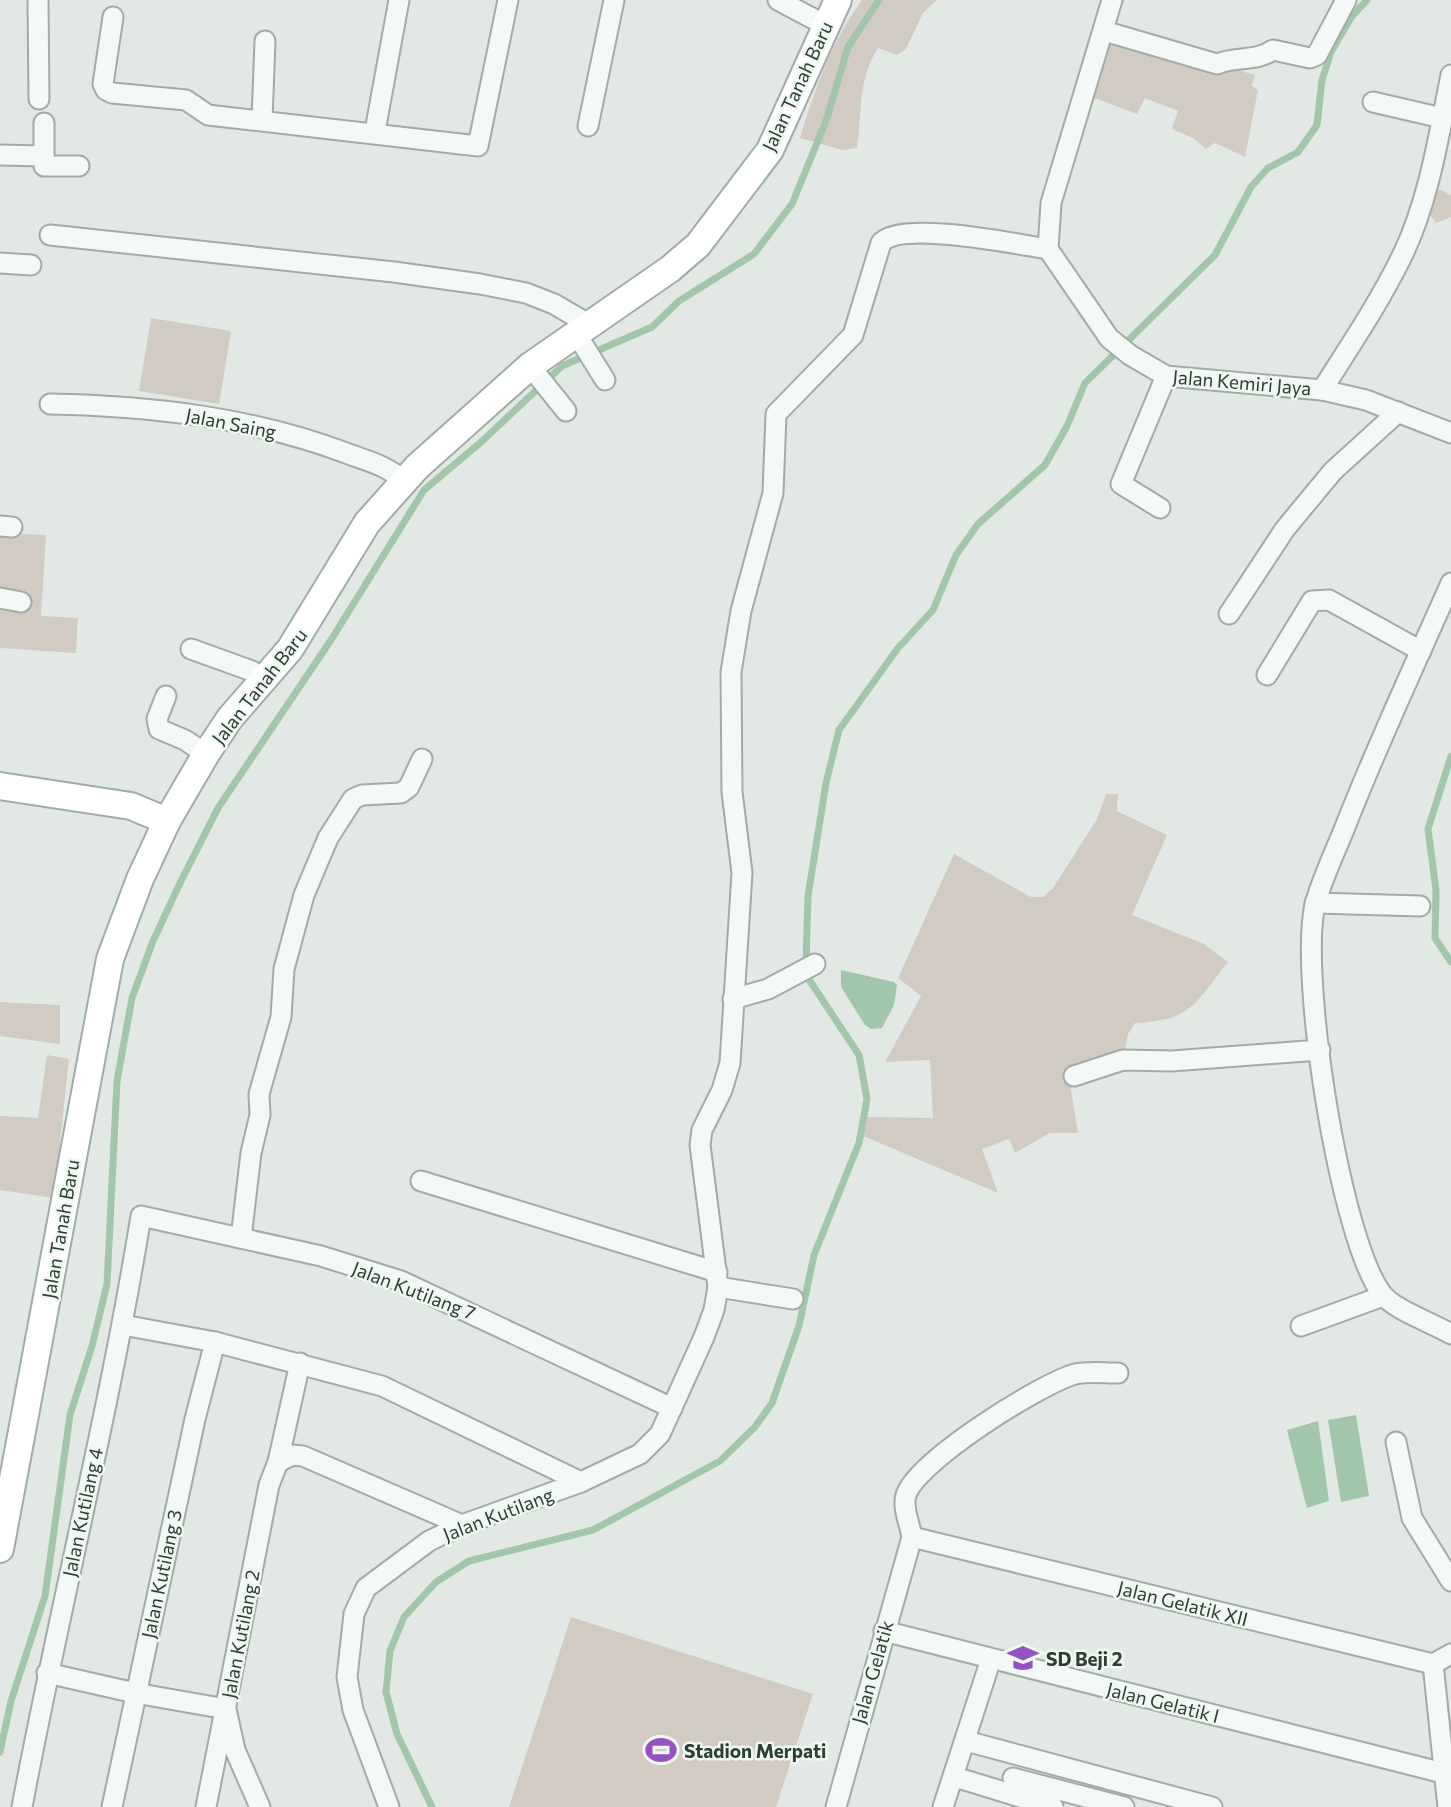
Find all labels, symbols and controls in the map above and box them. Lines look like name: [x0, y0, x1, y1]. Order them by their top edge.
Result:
street label: Jalan Tanah Baru: [757, 17, 837, 155]
street label: Jalan Kemiri Jaya: [1172, 364, 1312, 400]
street label: Jalan Saing: [184, 403, 278, 443]
street label: Jalan Tanah Baru: [207, 623, 311, 749]
street label: Jalan Tanah Baru: [36, 1158, 84, 1300]
street label: Jalan Kutilang 7: [349, 1256, 479, 1324]
street label: Jalan Kutilang 4: [57, 1445, 107, 1579]
street label: Jalan Kutilang: [439, 1482, 557, 1546]
street label: Jalan Kutilang 3: [136, 1508, 186, 1640]
street label: Jalan Kutilang 2: [216, 1568, 264, 1700]
street label: Jalan Gelatik XII: [1115, 1576, 1251, 1630]
street label: Jalan Gelatik: [846, 1618, 898, 1726]
school or university icon: SD Beji 2: [1006, 1641, 1040, 1675]
place label: SD Beji 2: [1046, 1647, 1123, 1670]
street label: Jalan Gelatik I: [1104, 1677, 1222, 1727]
sports icon: Stadion Merpati: [644, 1733, 678, 1767]
place label: Stadion Merpati: [684, 1739, 826, 1762]

